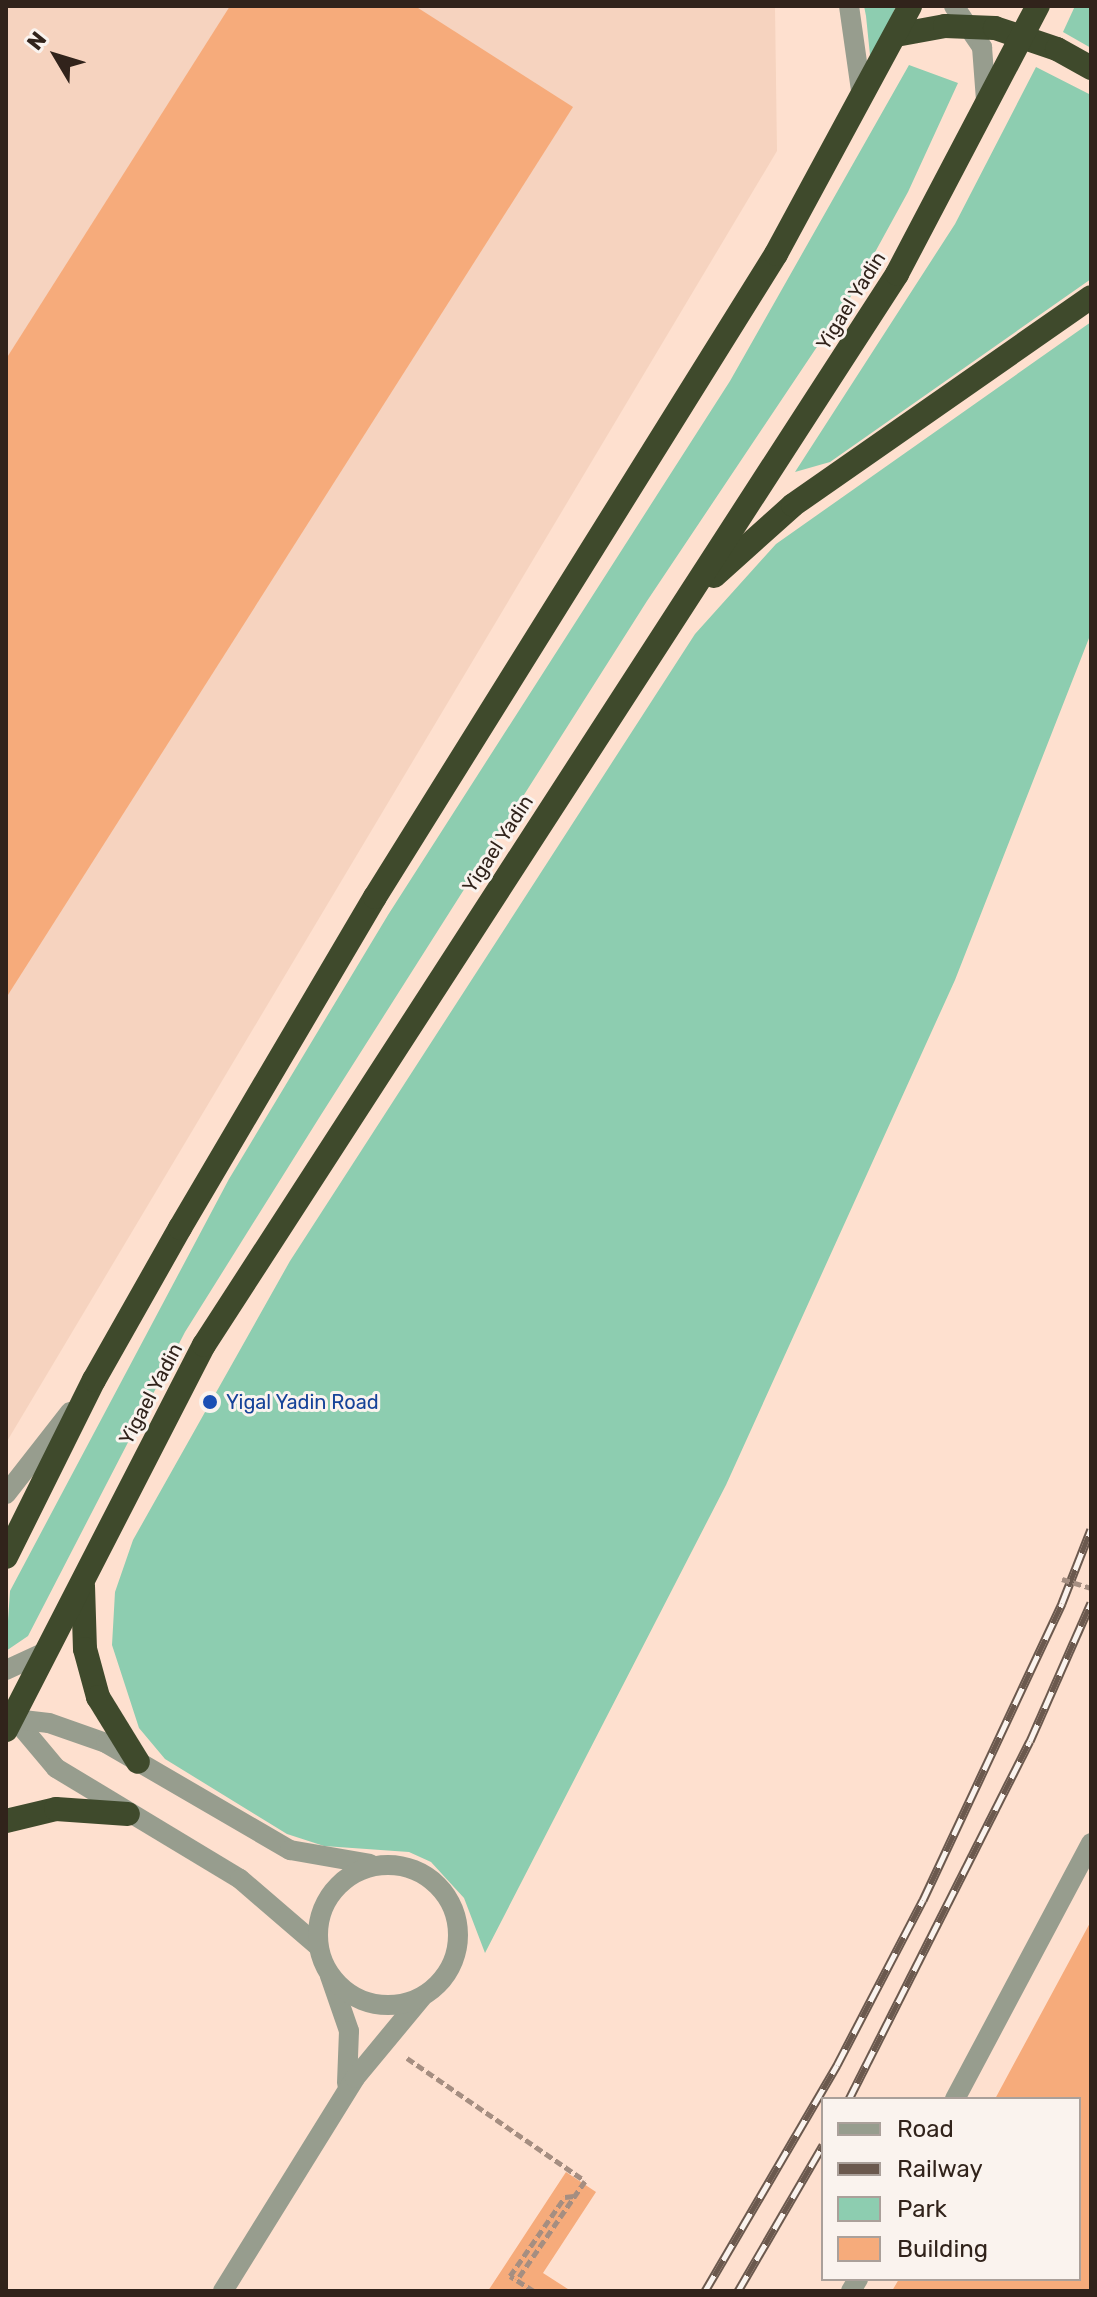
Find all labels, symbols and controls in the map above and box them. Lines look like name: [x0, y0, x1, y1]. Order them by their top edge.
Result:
north arrow: [16, 16, 96, 96]
text: N: [21, 26, 52, 55]
street label: Yigael Yadin: [811, 247, 891, 355]
street label: Yigael Yadin: [457, 790, 539, 898]
street label: Yigael Yadin: [114, 1339, 188, 1449]
place label: Yigal Yadin Road: [226, 1390, 379, 1414]
marker: Yigal Yadin Road: [201, 1393, 219, 1411]
legend: [821, 2097, 1081, 2281]
text: Road: [897, 2115, 954, 2143]
text: Railway: [897, 2155, 983, 2183]
text: Park: [897, 2195, 947, 2223]
text: Building: [897, 2235, 988, 2263]

